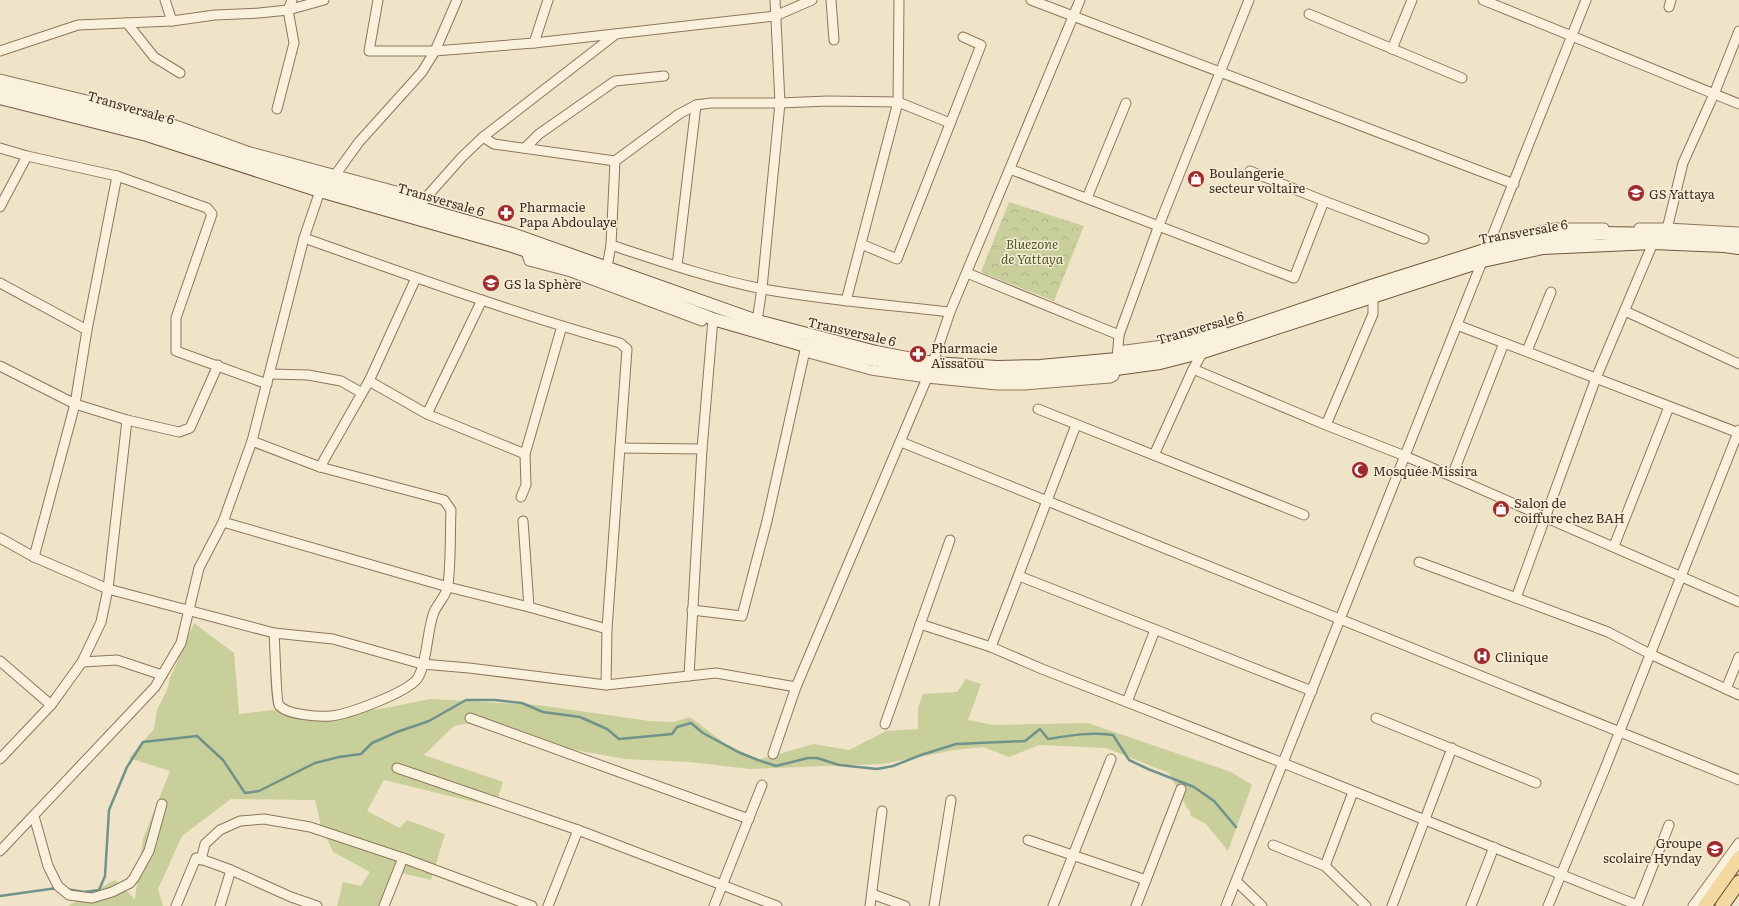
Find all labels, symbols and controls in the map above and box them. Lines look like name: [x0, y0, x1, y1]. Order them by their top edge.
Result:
street label: Transversale 6: [85, 85, 177, 129]
place label: Boulangerie secteur voltaire: [1209, 163, 1305, 197]
shop icon: Boulangerie secteur voltaire: [1186, 169, 1206, 189]
street label: Transversale 6: [395, 177, 487, 221]
school or university icon: GS Yattaya: [1626, 183, 1646, 203]
place label: GS Yattaya: [1649, 184, 1715, 203]
place label: Pharmacie Papa Abdoulaye: [519, 197, 617, 231]
pharmacy icon: Pharmacie Papa Abdoulaye: [496, 203, 516, 223]
street label: Transversale 6: [1477, 214, 1569, 248]
park label: Bluezone de Yattaya: [1001, 234, 1064, 268]
school or university icon: GS la Sphère: [481, 273, 501, 293]
place label: GS la Sphère: [504, 274, 582, 293]
street label: Transversale 6: [1154, 305, 1246, 349]
street label: Transversale 6: [806, 312, 898, 350]
place label: Pharmacie Aïssatou: [931, 338, 998, 372]
pharmacy icon: Pharmacie Aïssatou: [908, 344, 928, 364]
mosque icon: Mosquée Missira: [1350, 460, 1370, 480]
place label: Mosquée Missira: [1373, 461, 1478, 480]
place label: Salon de coiffure chez BAH: [1514, 493, 1625, 527]
shop icon: Salon de coiffure chez BAH: [1491, 499, 1511, 519]
hospital icon: Clinique: [1472, 646, 1492, 666]
place label: Clinique: [1495, 647, 1548, 666]
place label: Groupe scolaire Hynday: [1603, 833, 1703, 867]
school or university icon: Groupe scolaire Hynday: [1705, 839, 1725, 859]

